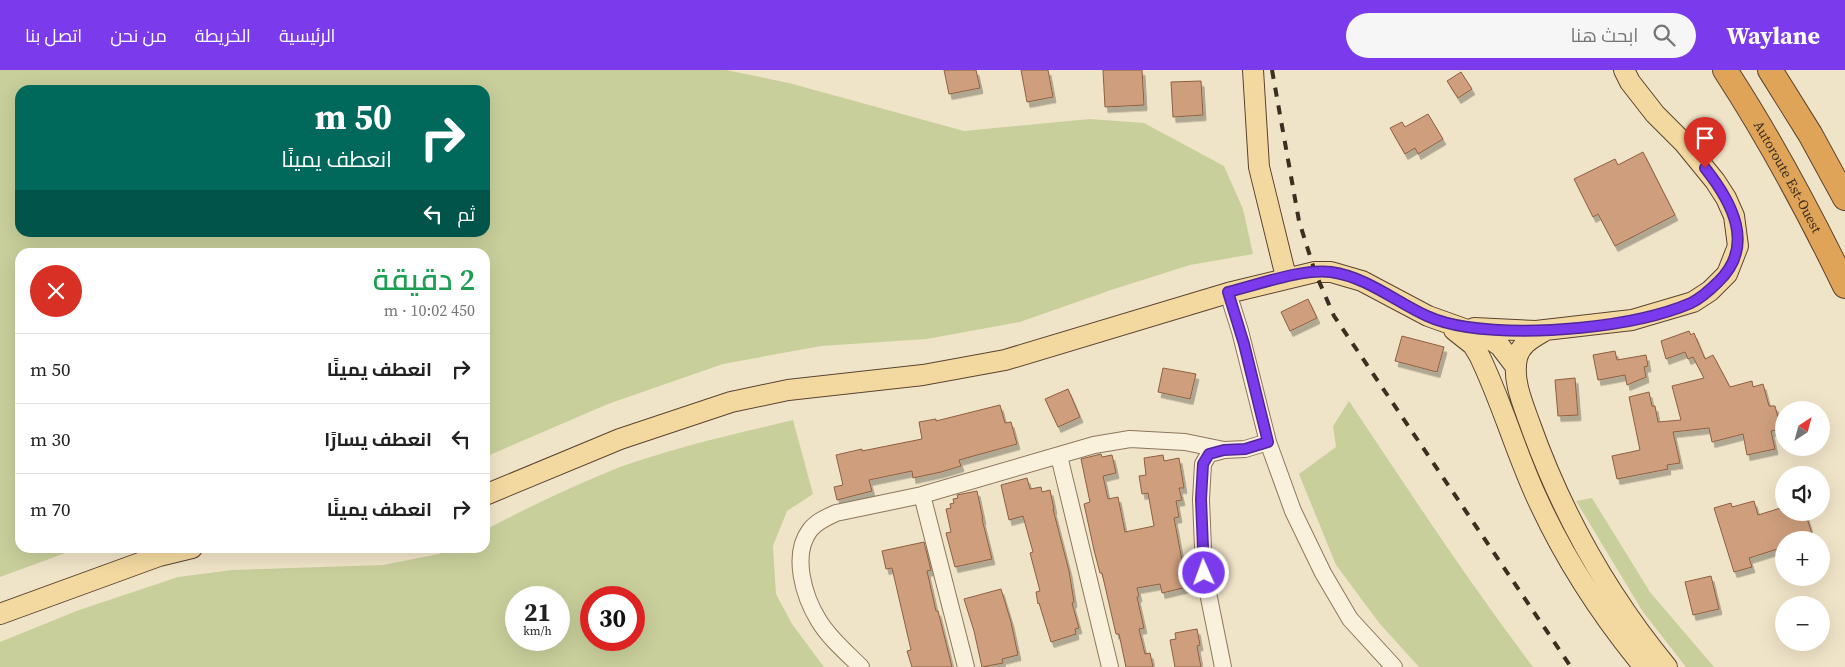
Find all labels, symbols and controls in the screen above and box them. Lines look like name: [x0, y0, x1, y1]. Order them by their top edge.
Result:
search box: [1346, 13, 1696, 58]
text: Waylane: [1726, 19, 1820, 52]
icon: search: [1650, 21, 1678, 49]
text: ابحث هنا: [1570, 22, 1638, 48]
text: اتصل بنا: [25, 23, 82, 48]
text: من نحن: [110, 23, 167, 48]
text: الخريطة: [195, 23, 251, 48]
text: الرئيسية: [279, 23, 335, 48]
text: 50 m: [315, 93, 392, 141]
icon: right: [410, 105, 475, 170]
pin: [1684, 117, 1726, 168]
street label: Autoroute Est-Ouest: [1749, 117, 1827, 237]
icon: arrive: [1691, 124, 1719, 152]
text: انعطف يمينًا: [281, 144, 392, 174]
icon: left: [419, 200, 447, 228]
text: ثم: [457, 201, 475, 227]
text: 2 دقيقة: [373, 259, 475, 300]
button: close: [30, 265, 82, 317]
text: 450 m · 10:02: [384, 299, 475, 321]
icon: right: [447, 355, 475, 383]
text: 50 m: [30, 356, 71, 382]
text: انعطف يمينًا: [327, 356, 432, 382]
north arrow: [1775, 401, 1830, 456]
map controls: [1775, 401, 1830, 651]
icon: left: [447, 425, 475, 453]
text: 30 m: [30, 426, 71, 452]
text: انعطف يسارًا: [324, 426, 432, 452]
button: sound: [1775, 466, 1830, 521]
icon: right: [447, 495, 475, 523]
text: 70 m: [30, 496, 71, 522]
text: انعطف يمينًا: [327, 496, 432, 522]
button: +: [1775, 531, 1830, 586]
position arrow: [1177, 546, 1229, 598]
speed limit sign: 30: [580, 586, 645, 651]
text: 21: [524, 595, 551, 629]
button: −: [1775, 596, 1830, 651]
text: km/h: [523, 623, 552, 639]

